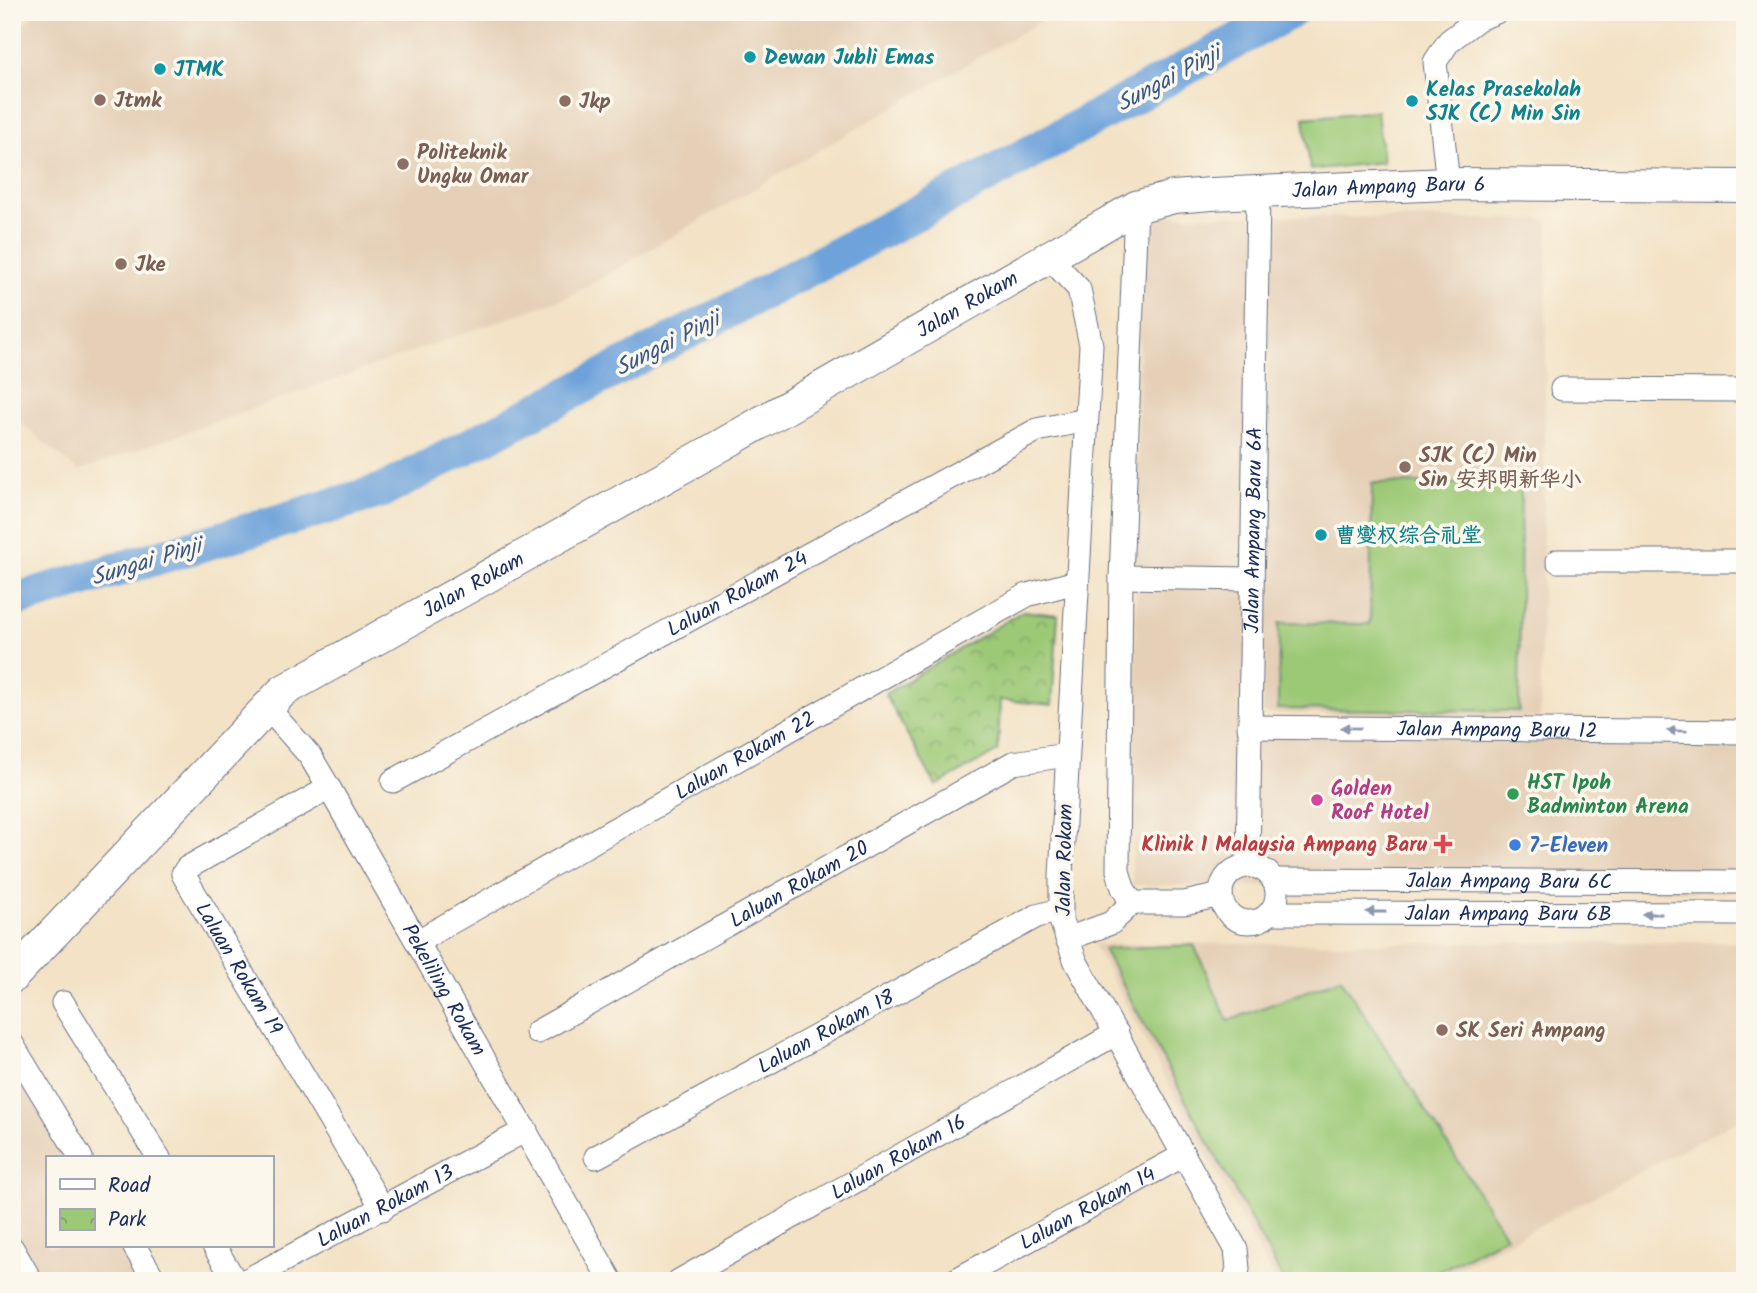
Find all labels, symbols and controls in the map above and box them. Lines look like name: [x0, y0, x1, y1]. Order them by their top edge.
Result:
water label: Sungai Pinji: [1110, 35, 1231, 122]
place label: Dewan Jubli Emas: [764, 42, 935, 75]
marker: Dewan Jubli Emas: [742, 49, 758, 65]
place label: JTMK: [174, 54, 225, 87]
marker: JTMK: [152, 61, 168, 77]
place label: Kelas Prasekolah SJK (C) Min Sin: [1426, 74, 1581, 131]
place label: Jtmk: [114, 85, 162, 118]
place label: Jkp: [579, 86, 611, 119]
marker: Jtmk: [92, 92, 108, 108]
marker: Jkp: [557, 93, 573, 109]
marker: Kelas Prasekolah SJK (C) Min Sin: [1404, 93, 1420, 109]
place label: Politeknik Ungku Omar: [417, 137, 530, 194]
marker: Politeknik Ungku Omar: [395, 156, 411, 172]
street label: Jalan Ampang Baru 6: [1291, 169, 1486, 209]
place label: Jke: [135, 249, 166, 282]
marker: Jke: [113, 256, 129, 272]
street label: Jalan Rokam: [911, 263, 1025, 348]
water label: Sungai Pinji: [609, 301, 731, 387]
street label: Jalan Ampang Baru 6A: [1236, 427, 1273, 634]
place label: SJK (C) Min Sin 安邦明新华小: [1419, 440, 1582, 497]
marker: SJK (C) Min Sin 安邦明新华小: [1397, 459, 1413, 475]
place label: 曹燮权综合礼堂: [1335, 520, 1482, 553]
marker: 曹燮权综合礼堂: [1313, 527, 1329, 543]
water label: Sungai Pinji: [87, 528, 210, 597]
street label: Laluan Rokam 24: [661, 543, 815, 647]
street label: Jalan Rokam: [417, 544, 531, 628]
street label: Laluan Rokam 22: [669, 703, 822, 810]
street label: Jalan Ampang Baru 12: [1396, 713, 1598, 749]
one-way arrow: [1340, 722, 1362, 734]
one-way arrow: [1665, 726, 1687, 737]
place label: HST Ipoh Badminton Arena: [1527, 767, 1689, 824]
place label: Golden Roof Hotel: [1331, 773, 1429, 830]
marker: HST Ipoh Badminton Arena: [1505, 786, 1521, 802]
marker: Golden Roof Hotel: [1309, 792, 1325, 808]
street label: Jalan Rokam: [1048, 804, 1083, 917]
place label: Klinik 1 Malaysia Ampang Baru: [1142, 829, 1428, 862]
place label: 7-Eleven: [1529, 830, 1608, 863]
street label: Laluan Rokam 20: [724, 833, 876, 938]
marker: Klinik 1 Malaysia Ampang Baru: [1433, 834, 1453, 854]
marker: 7-Eleven: [1507, 837, 1523, 853]
street label: Jalan Ampang Baru 6C: [1406, 866, 1612, 899]
street label: Laluan Rokam 19: [185, 896, 291, 1042]
street label: Jalan Ampang Baru 6B: [1404, 898, 1612, 932]
one-way arrow: [1364, 906, 1386, 918]
one-way arrow: [1641, 908, 1663, 920]
street label: Pekeliling Rokam: [392, 918, 494, 1063]
street label: Laluan Rokam 18: [752, 982, 902, 1084]
place label: SK Seri Ampang: [1456, 1015, 1605, 1048]
marker: SK Seri Ampang: [1434, 1022, 1450, 1038]
street label: Laluan Rokam 16: [825, 1107, 973, 1210]
legend: [46, 1156, 273, 1248]
street label: Laluan Rokam 13: [311, 1157, 460, 1257]
street label: Laluan Rokam 14: [1014, 1159, 1162, 1260]
text: Road: [108, 1170, 151, 1203]
text: Park: [108, 1204, 146, 1237]

